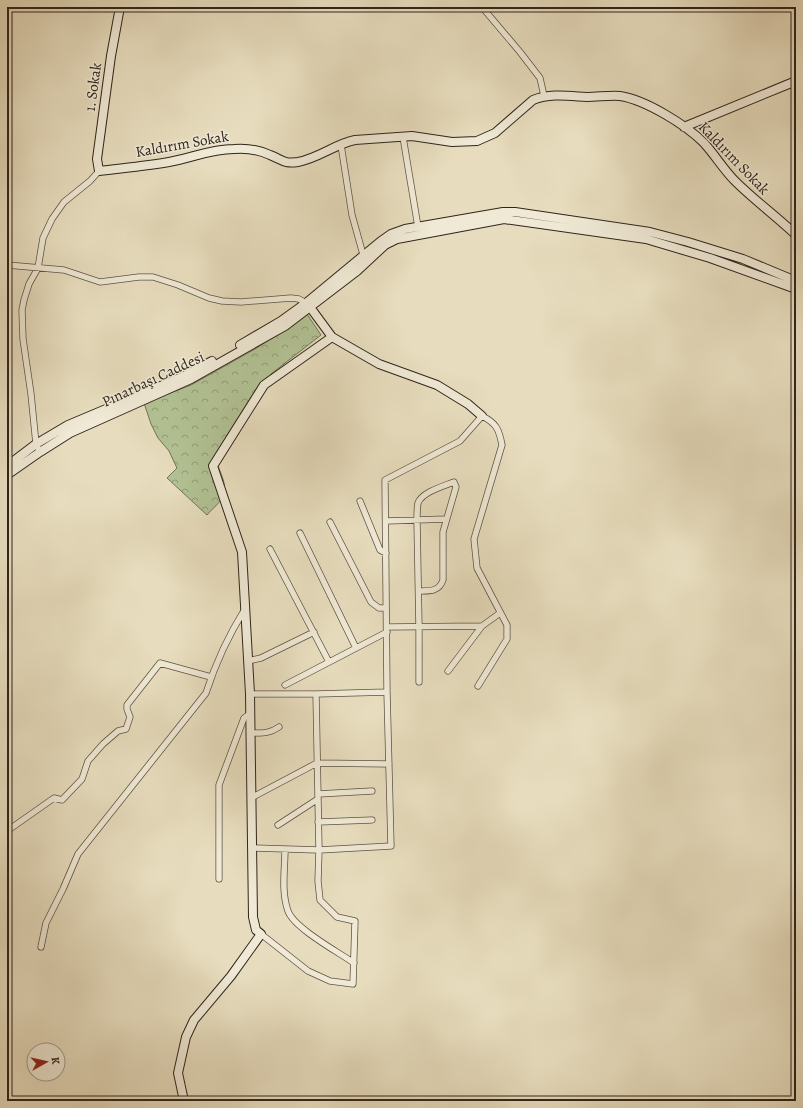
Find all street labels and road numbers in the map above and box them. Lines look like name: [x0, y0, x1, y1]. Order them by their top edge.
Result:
street label: 1. Sokak: [80, 61, 106, 113]
street label: Kaldırım Sokak: [694, 117, 774, 199]
street label: Kaldırım Sokak: [134, 126, 231, 162]
street label: Pınarbaşı Caddesi: [99, 347, 207, 411]

